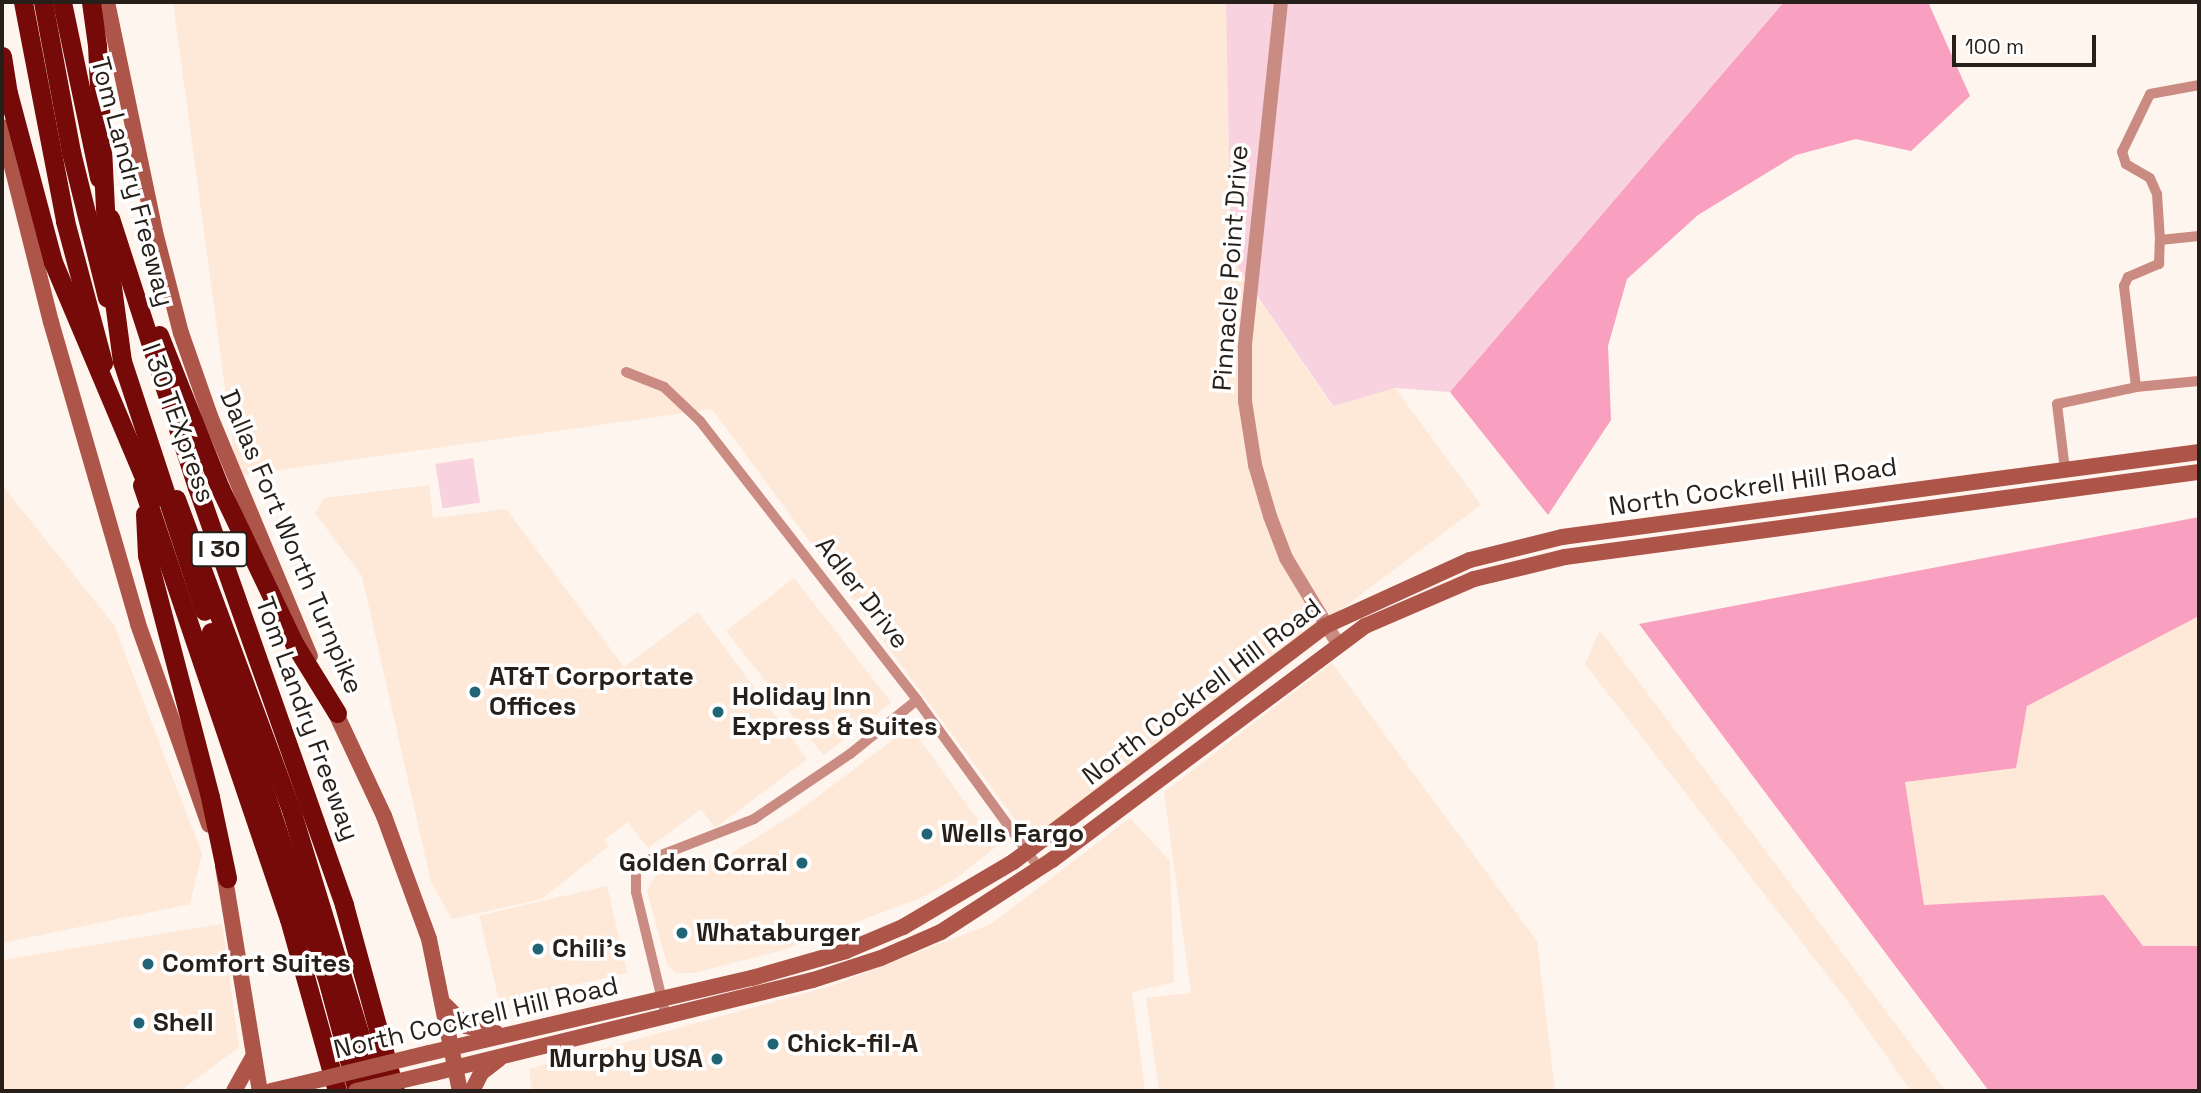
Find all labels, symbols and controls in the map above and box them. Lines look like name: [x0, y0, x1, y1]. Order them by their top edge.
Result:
scale bar: [1956, 21, 2100, 65]
text: 100 m: [1965, 33, 2024, 60]
street label: Tom Landry Freeway: [84, 54, 180, 310]
street label: Pinnacle Point Drive: [1207, 144, 1255, 392]
street label: I 30 TEXpress: [135, 339, 221, 507]
street label: Dallas Fort Worth Turnpike: [213, 385, 369, 699]
street label: North Cockrell Hill Road: [1607, 451, 1899, 523]
road number: I 30: [189, 528, 249, 570]
street label: Adler Drive: [809, 531, 915, 655]
street label: North Cockrell Hill Road: [1076, 592, 1328, 792]
street label: Tom Landry Freeway: [248, 593, 366, 845]
place label: AT&T Corportate Offices: [489, 661, 694, 722]
place label: Holiday Inn Express & Suites: [732, 681, 938, 742]
marker: AT&T Corportate Offices: [467, 684, 483, 700]
marker: Holiday Inn Express & Suites: [710, 704, 726, 720]
place label: Wells Fargo: [941, 818, 1084, 850]
marker: Wells Fargo: [919, 826, 935, 842]
place label: Golden Corral: [619, 847, 788, 879]
marker: Golden Corral: [794, 855, 810, 871]
place label: Whataburger: [696, 917, 861, 949]
marker: Whataburger: [674, 925, 690, 941]
place label: Chili's: [552, 933, 627, 965]
marker: Chili's: [530, 941, 546, 957]
place label: Comfort Suites: [162, 948, 351, 980]
marker: Comfort Suites: [140, 956, 156, 972]
street label: North Cockrell Hill Road: [331, 970, 621, 1066]
place label: Shell: [153, 1007, 214, 1039]
marker: Shell: [131, 1015, 147, 1031]
place label: Chick-fil-A: [787, 1028, 918, 1060]
marker: Chick-fil-A: [765, 1036, 781, 1052]
place label: Murphy USA: [549, 1043, 703, 1075]
marker: Murphy USA: [709, 1051, 725, 1067]

